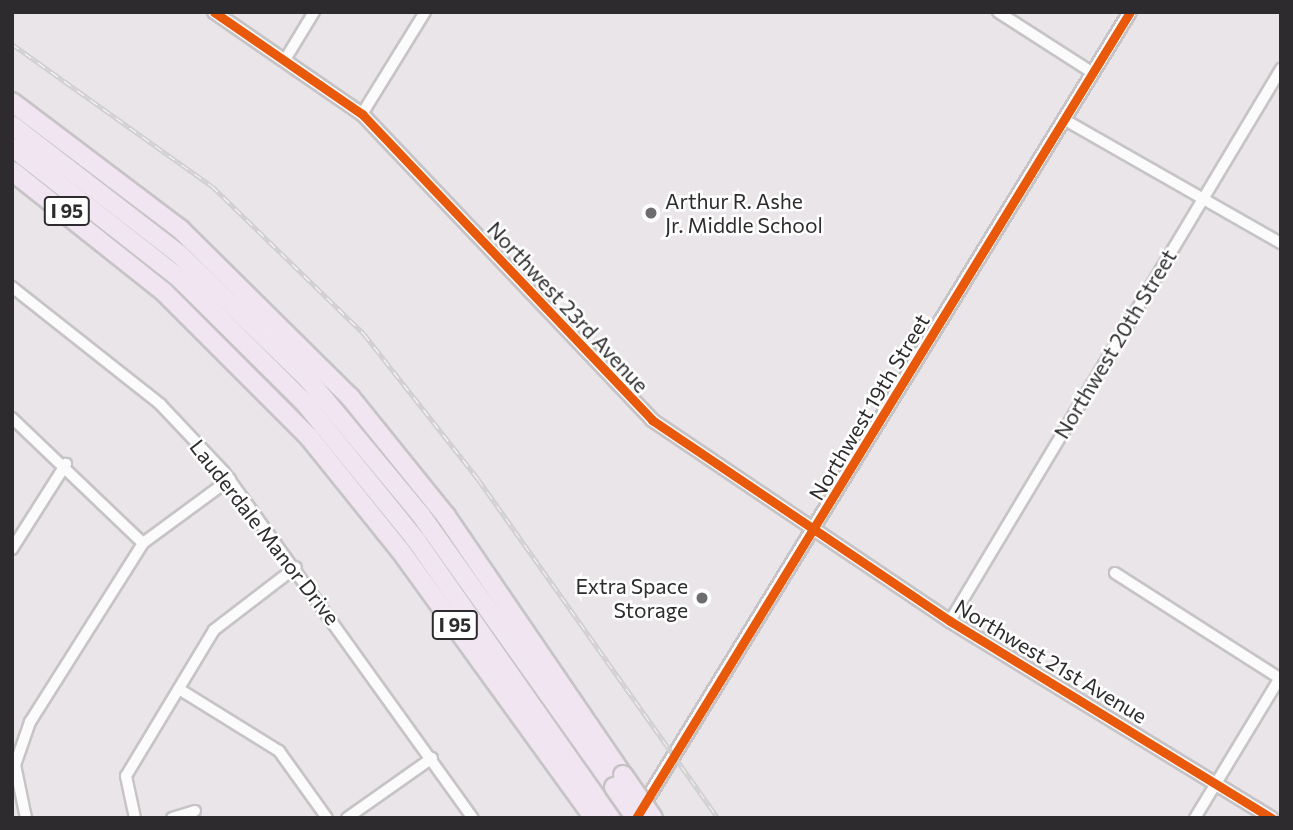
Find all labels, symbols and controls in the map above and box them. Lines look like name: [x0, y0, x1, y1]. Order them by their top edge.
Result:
place label: Arthur R. Ashe Jr. Middle School: [665, 188, 823, 238]
road number: I 95: [42, 196, 92, 226]
marker: Arthur R. Ashe Jr. Middle School: [643, 205, 659, 221]
street label: Northwest 23rd Avenue: [482, 216, 654, 398]
street label: Northwest 20th Street: [1049, 245, 1181, 443]
street label: Northwest 19th Street: [803, 309, 935, 505]
street label: Lauderdale Manor Drive: [185, 434, 345, 630]
place label: Extra Space Storage: [575, 573, 688, 623]
marker: Extra Space Storage: [694, 590, 710, 606]
street label: Northwest 21st Avenue: [950, 594, 1152, 728]
road number: I 95: [430, 610, 480, 640]

